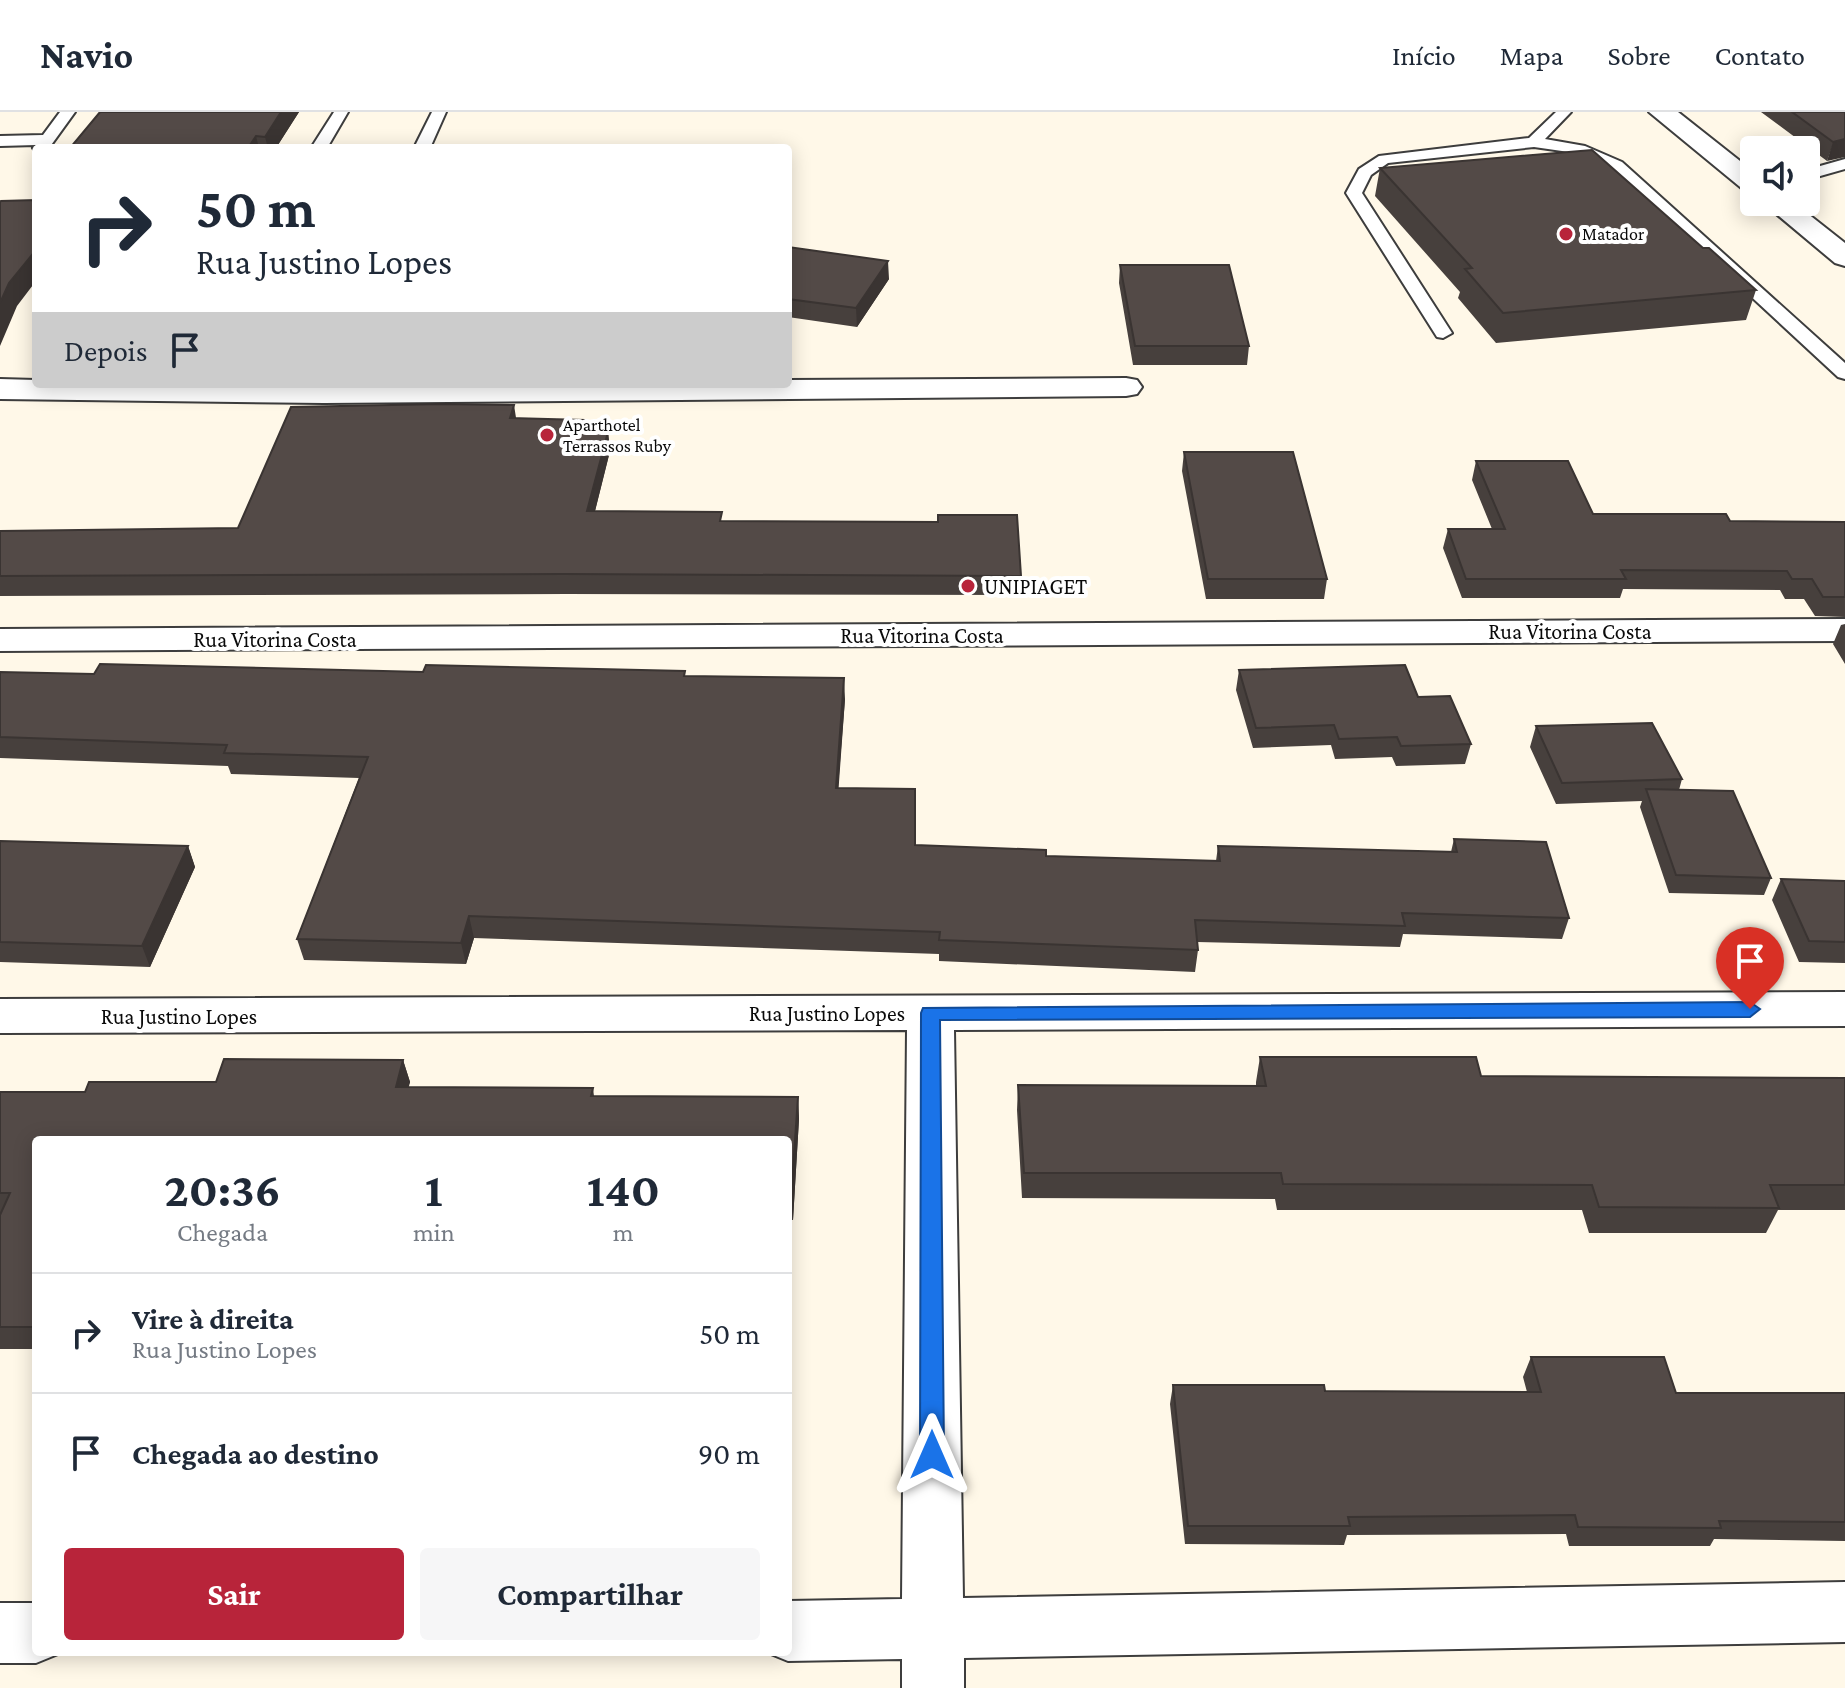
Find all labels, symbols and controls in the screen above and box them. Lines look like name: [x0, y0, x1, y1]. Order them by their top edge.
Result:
text: Navio: [40, 34, 133, 76]
text: Início: [1392, 40, 1456, 71]
text: Mapa: [1500, 40, 1564, 71]
text: Sobre: [1608, 40, 1671, 71]
text: Contato: [1715, 40, 1805, 71]
map controls: [1740, 136, 1820, 216]
button: sound: [1740, 136, 1820, 216]
icon: right: [64, 176, 168, 280]
text: 50 m: [196, 177, 316, 239]
place label: Matador: [1582, 224, 1645, 244]
marker: Matador: [1557, 225, 1575, 243]
text: Rua Justino Lopes: [196, 242, 452, 282]
icon: arrive: [163, 328, 207, 372]
text: Depois: [64, 334, 147, 367]
place label: Aparthotel Terrassos Ruby: [563, 415, 672, 456]
marker: Aparthotel Terrassos Ruby: [538, 426, 556, 444]
place label: UNIPIAGET: [984, 574, 1087, 599]
marker: UNIPIAGET: [959, 577, 977, 595]
street label: Rua Vitorina Costa: [1488, 619, 1652, 644]
street label: Rua Vitorina Costa: [840, 623, 1004, 648]
street label: Rua Vitorina Costa: [193, 627, 357, 652]
pin: [1716, 927, 1784, 1009]
icon: arrive: [1728, 939, 1772, 983]
street label: Rua Justino Lopes: [749, 1001, 905, 1026]
street label: Rua Justino Lopes: [101, 1004, 257, 1029]
text: 20:36: [164, 1163, 281, 1216]
text: 1: [425, 1163, 443, 1216]
text: 140: [587, 1163, 660, 1216]
text: Chegada: [177, 1218, 268, 1247]
text: min: [413, 1218, 455, 1247]
text: m: [613, 1218, 634, 1247]
text: Vire à direita: [132, 1302, 294, 1335]
icon: right: [64, 1311, 108, 1355]
text: 50 m: [699, 1317, 760, 1350]
text: Rua Justino Lopes: [132, 1335, 317, 1364]
position arrow: [890, 1413, 974, 1497]
icon: arrive: [64, 1431, 108, 1475]
text: Chegada ao destino: [132, 1437, 379, 1470]
text: 90 m: [698, 1437, 760, 1470]
button: Sair: [64, 1548, 404, 1640]
button: Compartilhar: [420, 1548, 760, 1640]

